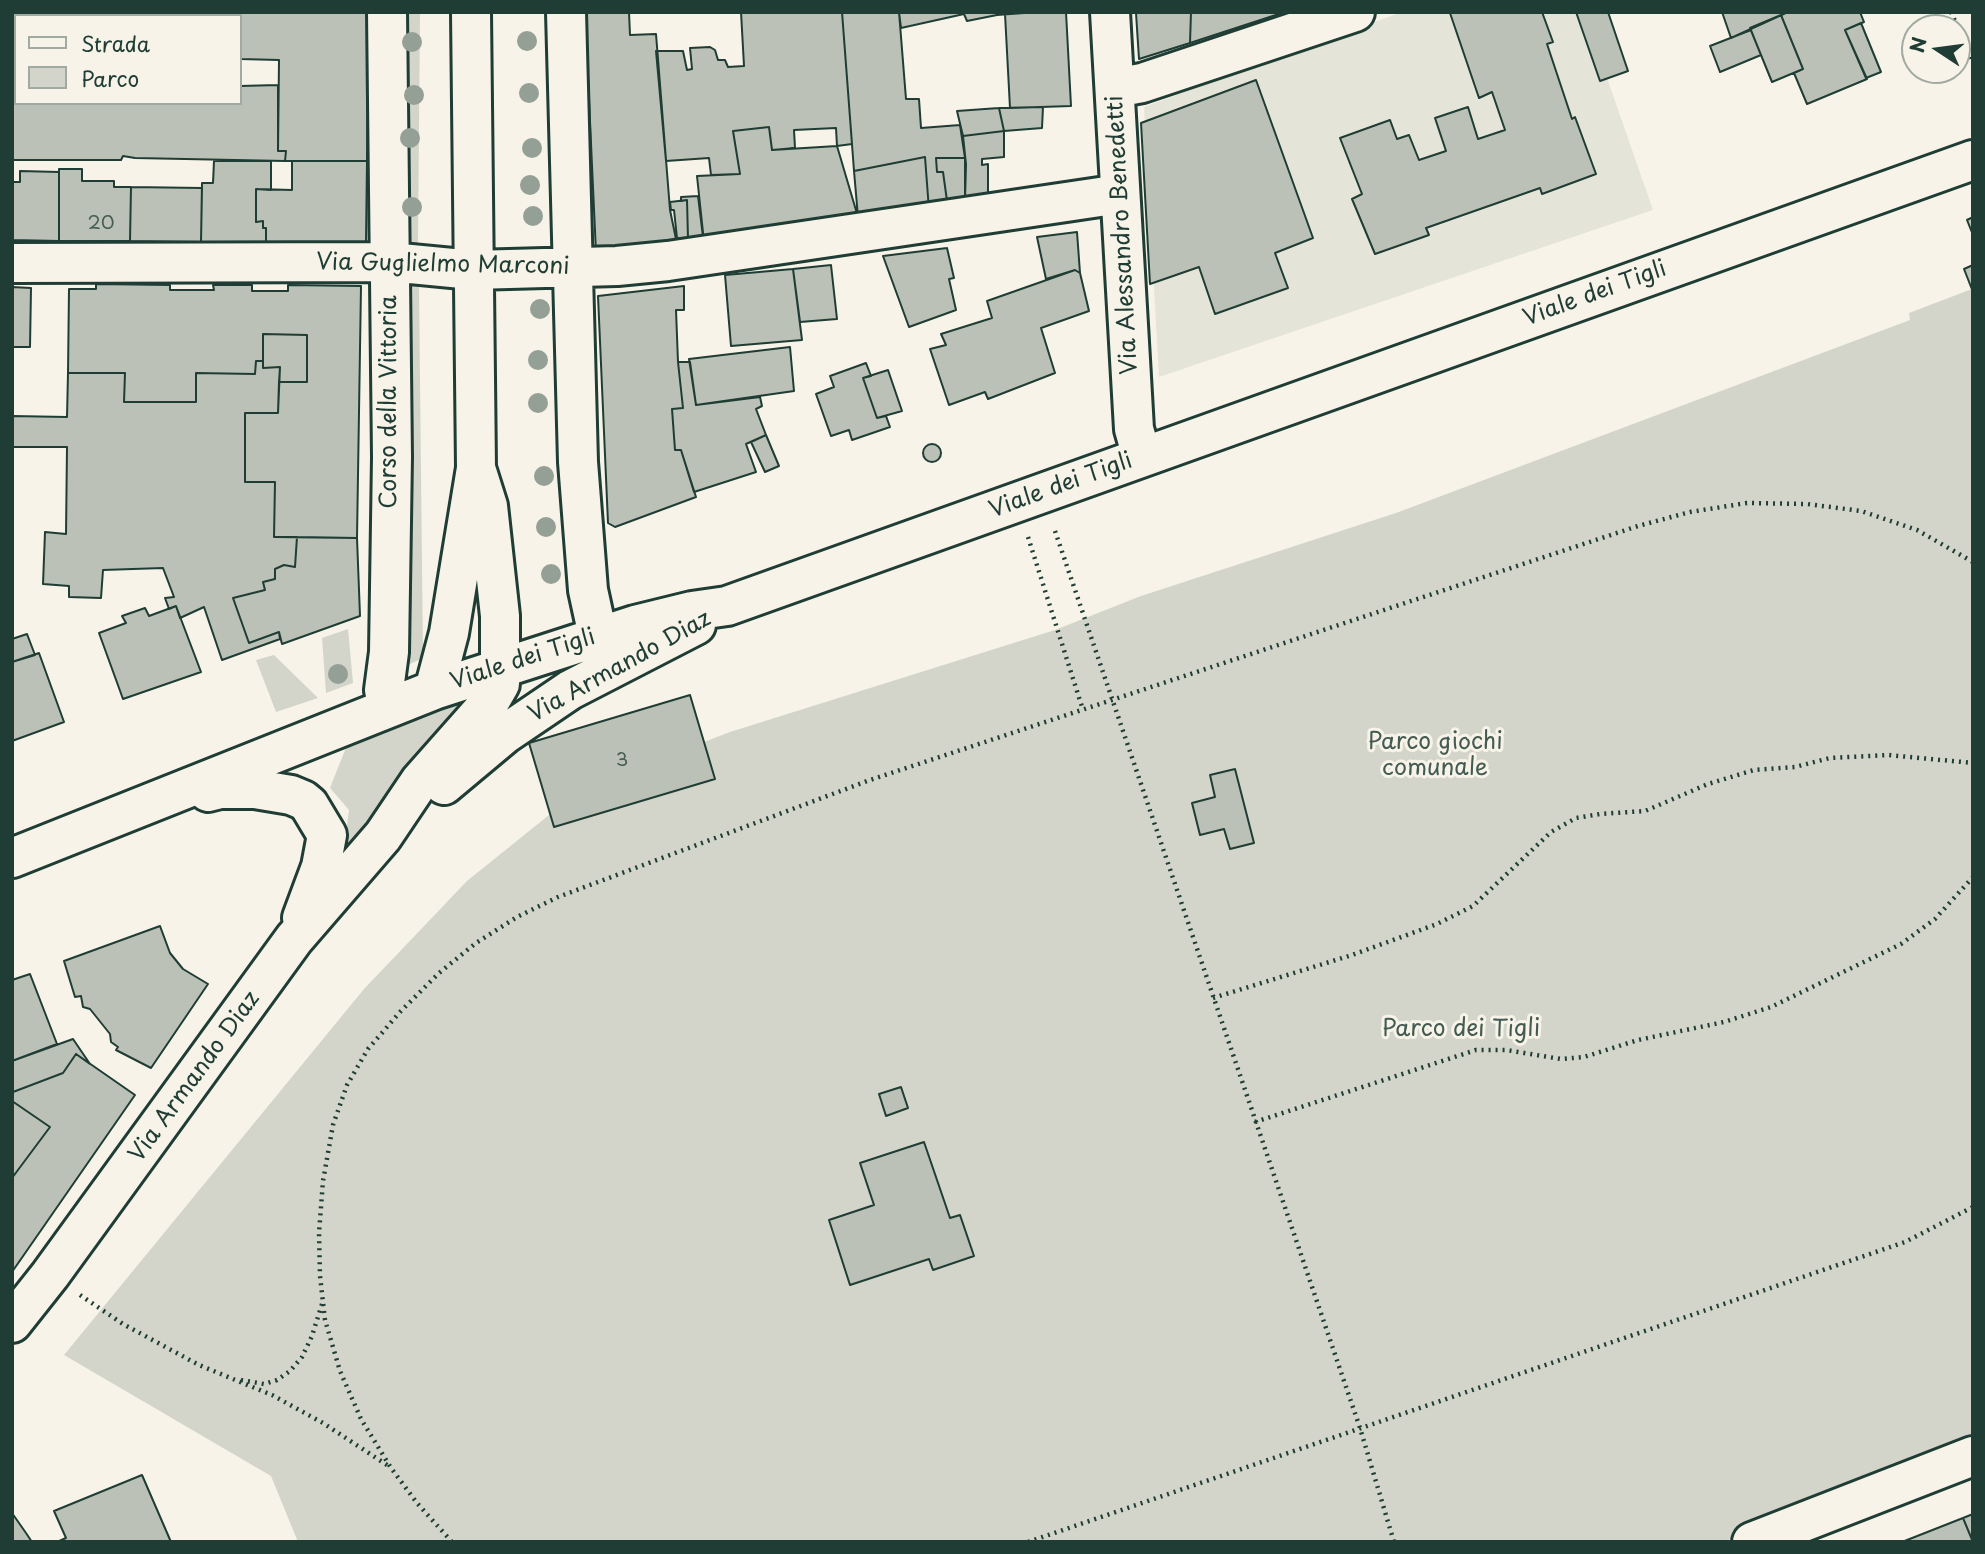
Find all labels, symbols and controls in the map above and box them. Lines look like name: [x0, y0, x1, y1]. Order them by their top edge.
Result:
legend: [14, 14, 242, 105]
north arrow: [1901, 14, 1971, 84]
text: Strada: [81, 27, 150, 59]
text: N: [1902, 34, 1933, 55]
text: Parco: [81, 62, 139, 94]
street label: Via Alessandro Benedetti: [1102, 95, 1144, 375]
house number: 20: [87, 213, 115, 235]
street label: Via Guglielmo Marconi: [316, 249, 570, 281]
street label: Viale dei Tigli: [1520, 255, 1670, 333]
street label: Corso della Vittoria: [376, 295, 404, 509]
street label: Viale dei Tigli: [986, 447, 1136, 525]
street label: Via Armando Diaz: [524, 605, 716, 729]
street label: Viale dei Tigli: [447, 624, 599, 696]
park label: Parco giochi comunale: [1367, 729, 1503, 783]
house number: 3: [616, 750, 628, 772]
street label: Via Armando Diaz: [124, 986, 266, 1168]
park label: Parco dei Tigli: [1382, 1016, 1540, 1044]

